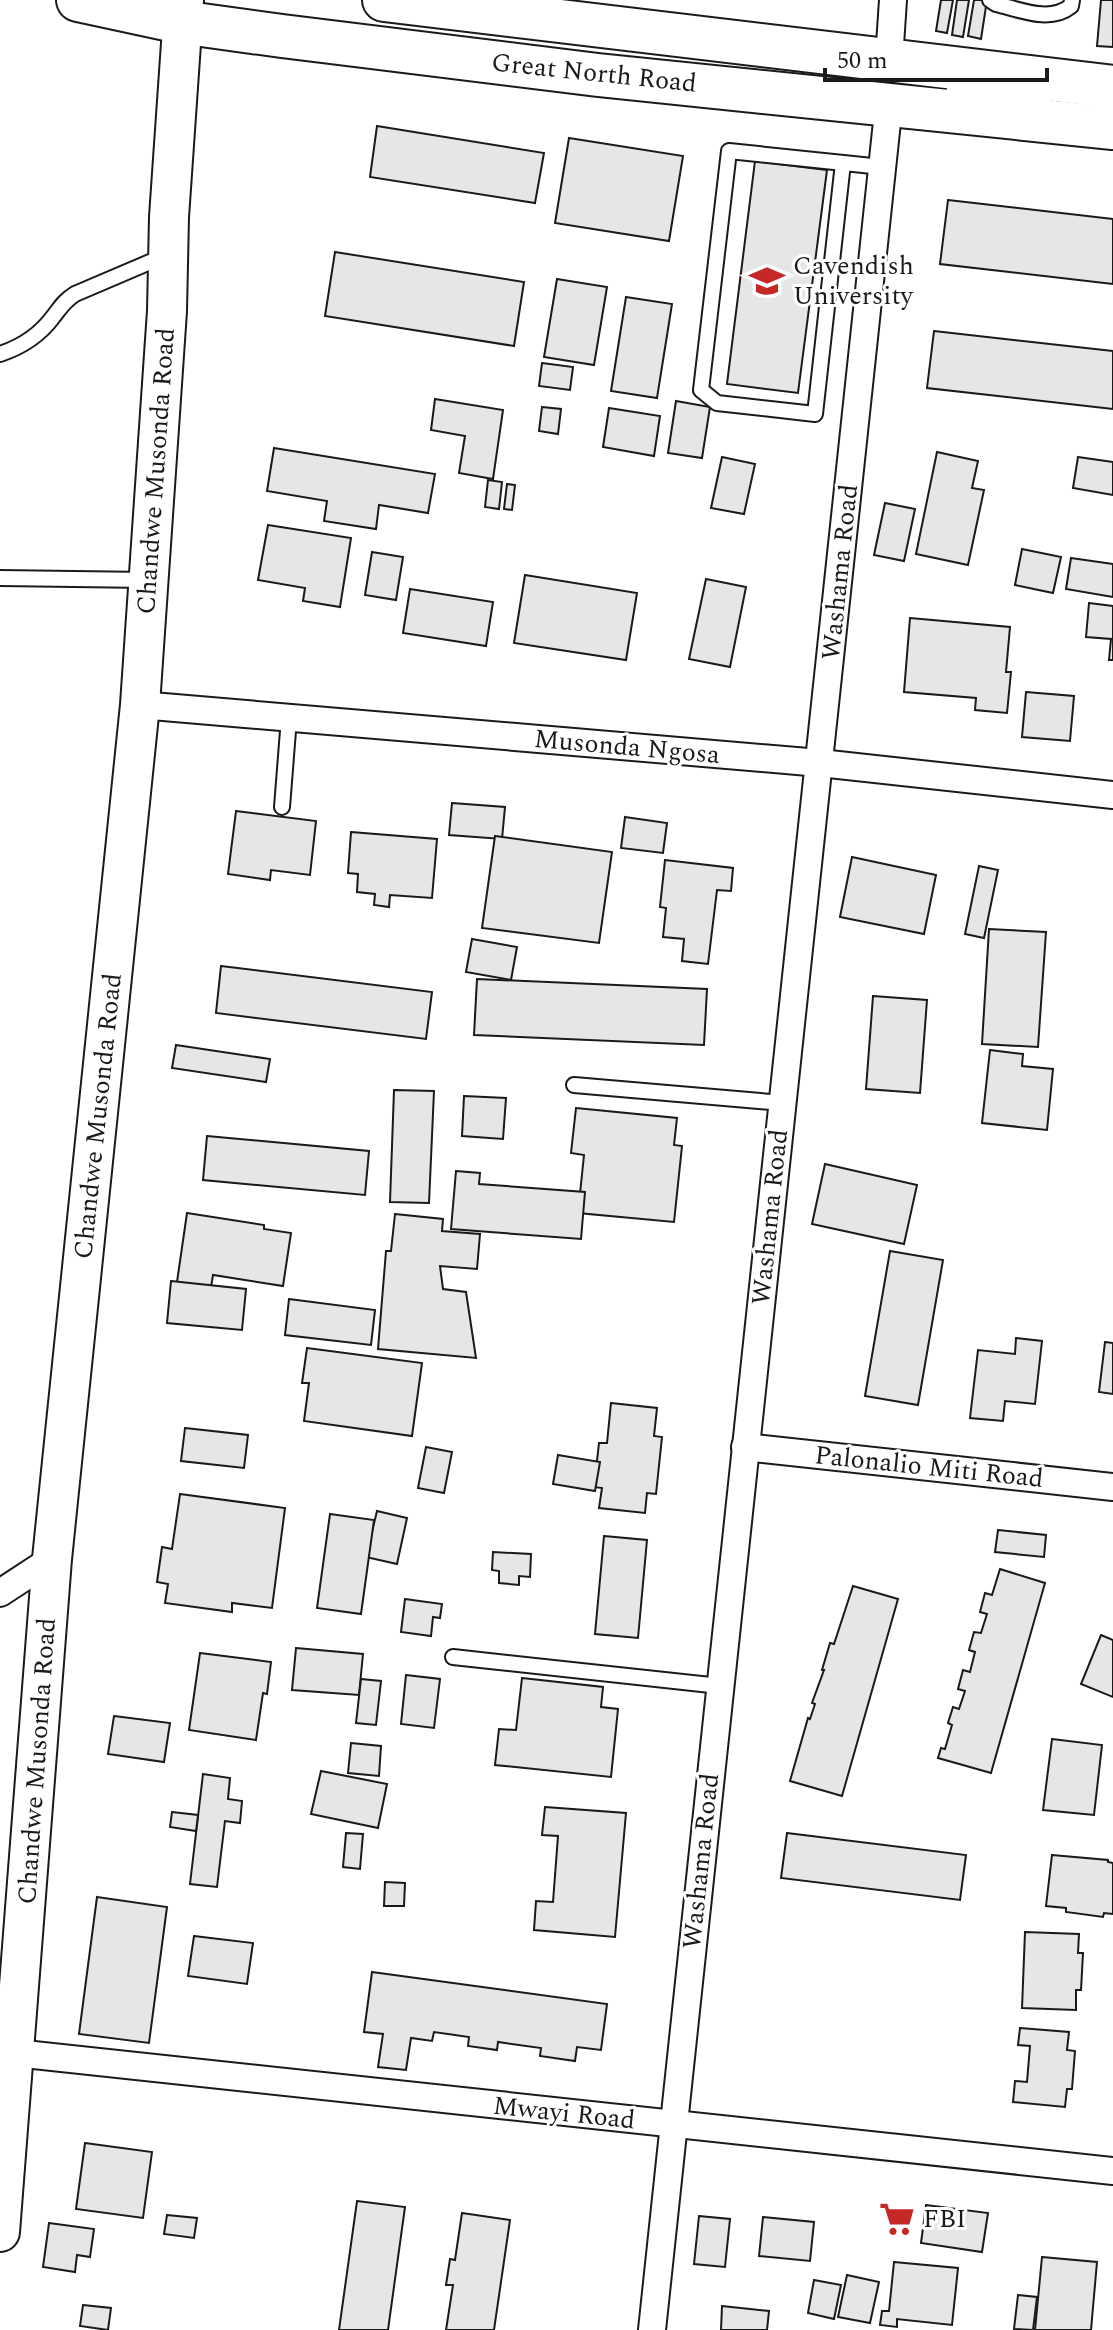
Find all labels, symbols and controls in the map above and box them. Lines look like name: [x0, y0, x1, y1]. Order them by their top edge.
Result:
scale bar: [825, 32, 1047, 82]
street label: Great North Road: [489, 42, 699, 104]
text: 50 m: [837, 43, 888, 79]
place label: Cavendish University: [793, 246, 915, 316]
school or university icon: Cavendish University: [748, 262, 786, 300]
street label: Chandwe Musonda Road: [126, 326, 186, 616]
street label: Washama Road: [811, 482, 869, 662]
street label: Musonda Ngosa: [532, 719, 722, 775]
street label: Chandwe Musonda Road: [63, 971, 133, 1261]
street label: Washama Road: [741, 1127, 799, 1307]
street label: Palonalio Miti Road: [813, 1435, 1045, 1499]
street label: Chandwe Musonda Road: [7, 1616, 67, 1906]
street label: Washama Road: [672, 1771, 730, 1951]
street label: Mwayi Road: [491, 2086, 637, 2140]
place label: FBI: [923, 2199, 966, 2239]
supermarket icon: FBI: [878, 2200, 916, 2238]

